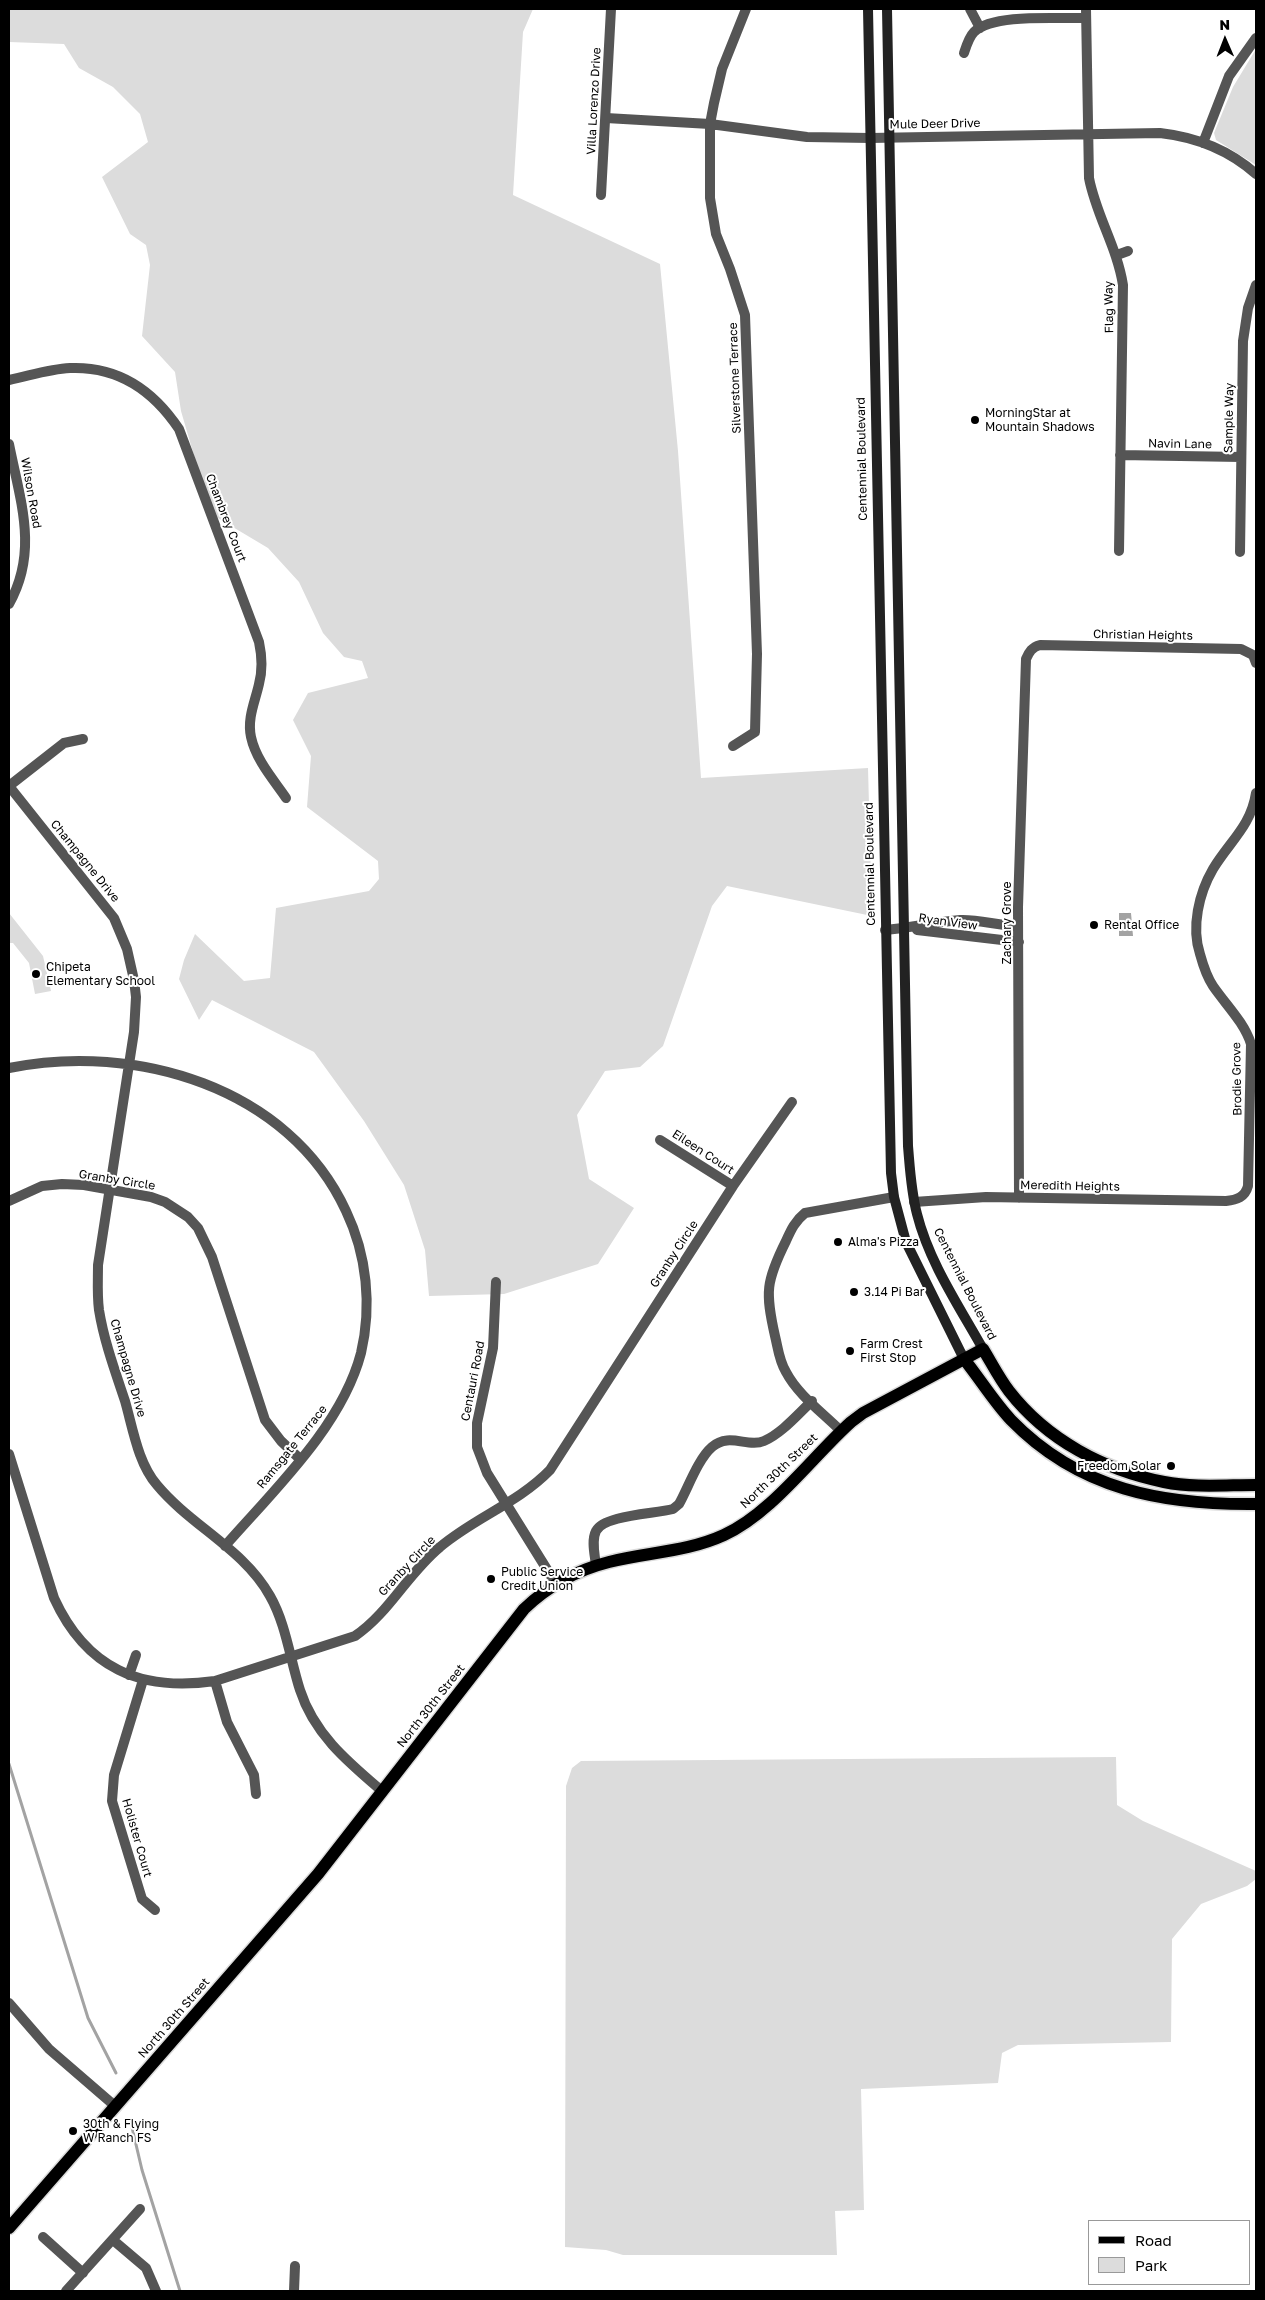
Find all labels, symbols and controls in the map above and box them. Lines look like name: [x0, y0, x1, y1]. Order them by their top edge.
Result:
north arrow: [1200, 15, 1250, 65]
text: N: [1219, 16, 1230, 33]
street label: Villa Lorenzo Drive: [584, 47, 604, 155]
street label: Mule Deer Drive: [889, 116, 981, 132]
street label: Flag Way: [1101, 281, 1117, 333]
street label: Silverstone Terrace: [726, 322, 744, 434]
street label: Sample Way: [1221, 383, 1237, 453]
street label: Centennial Boulevard: [854, 397, 870, 521]
place label: MorningStar at Mountain Shadows: [985, 406, 1095, 434]
marker: MorningStar at Mountain Shadows: [969, 414, 981, 426]
street label: Navin Lane: [1148, 436, 1212, 452]
street label: Wilson Road: [18, 456, 44, 530]
street label: Chambrey Court: [202, 472, 250, 564]
street label: Christian Heights: [1093, 627, 1193, 643]
street label: Centennial Boulevard: [862, 802, 878, 926]
street label: Champagne Drive: [47, 817, 123, 905]
street label: Zachary Grove: [1000, 882, 1014, 964]
street label: Ryan View: [918, 911, 978, 933]
place label: Rental Office: [1104, 918, 1179, 932]
marker: Rental Office: [1088, 919, 1100, 931]
place label: Chipeta Elementary School: [46, 960, 155, 988]
marker: Chipeta Elementary School: [30, 968, 42, 980]
street label: Brodie Grove: [1229, 1042, 1245, 1116]
street label: Eileen Court: [669, 1127, 737, 1177]
street label: Granby Circle: [78, 1167, 156, 1193]
street label: Meredith Heights: [1020, 1178, 1120, 1194]
street label: Granby Circle: [647, 1218, 701, 1290]
street label: Centennial Boulevard: [930, 1226, 1000, 1342]
place label: Alma's Pizza: [848, 1235, 919, 1249]
marker: Alma's Pizza: [832, 1236, 844, 1248]
place label: 3.14 Pi Bar: [864, 1285, 924, 1299]
marker: 3.14 Pi Bar: [848, 1286, 860, 1298]
street label: Champagne Drive: [107, 1317, 149, 1419]
place label: Farm Crest First Stop: [860, 1337, 923, 1365]
street label: Centauri Road: [458, 1340, 488, 1422]
marker: Farm Crest First Stop: [844, 1345, 856, 1357]
street label: Ramsgate Terrace: [254, 1402, 330, 1492]
street label: North 30th Street: [737, 1431, 821, 1511]
place label: Freedom Solar: [1077, 1459, 1161, 1473]
marker: Freedom Solar: [1165, 1460, 1177, 1472]
street label: Granby Circle: [375, 1533, 439, 1599]
place label: Public Service Credit Union: [501, 1565, 583, 1593]
marker: Public Service Credit Union: [485, 1573, 497, 1585]
street label: North 30th Street: [394, 1662, 468, 1750]
street label: Holister Court: [119, 1797, 155, 1879]
street label: North 30th Street: [135, 1975, 213, 2061]
place label: 30th & Flying W Ranch FS: [83, 2117, 159, 2145]
marker: 30th & Flying W Ranch FS: [67, 2125, 79, 2137]
legend: [1088, 2220, 1250, 2285]
text: Road: [1135, 2231, 1172, 2249]
text: Park: [1135, 2256, 1167, 2274]

